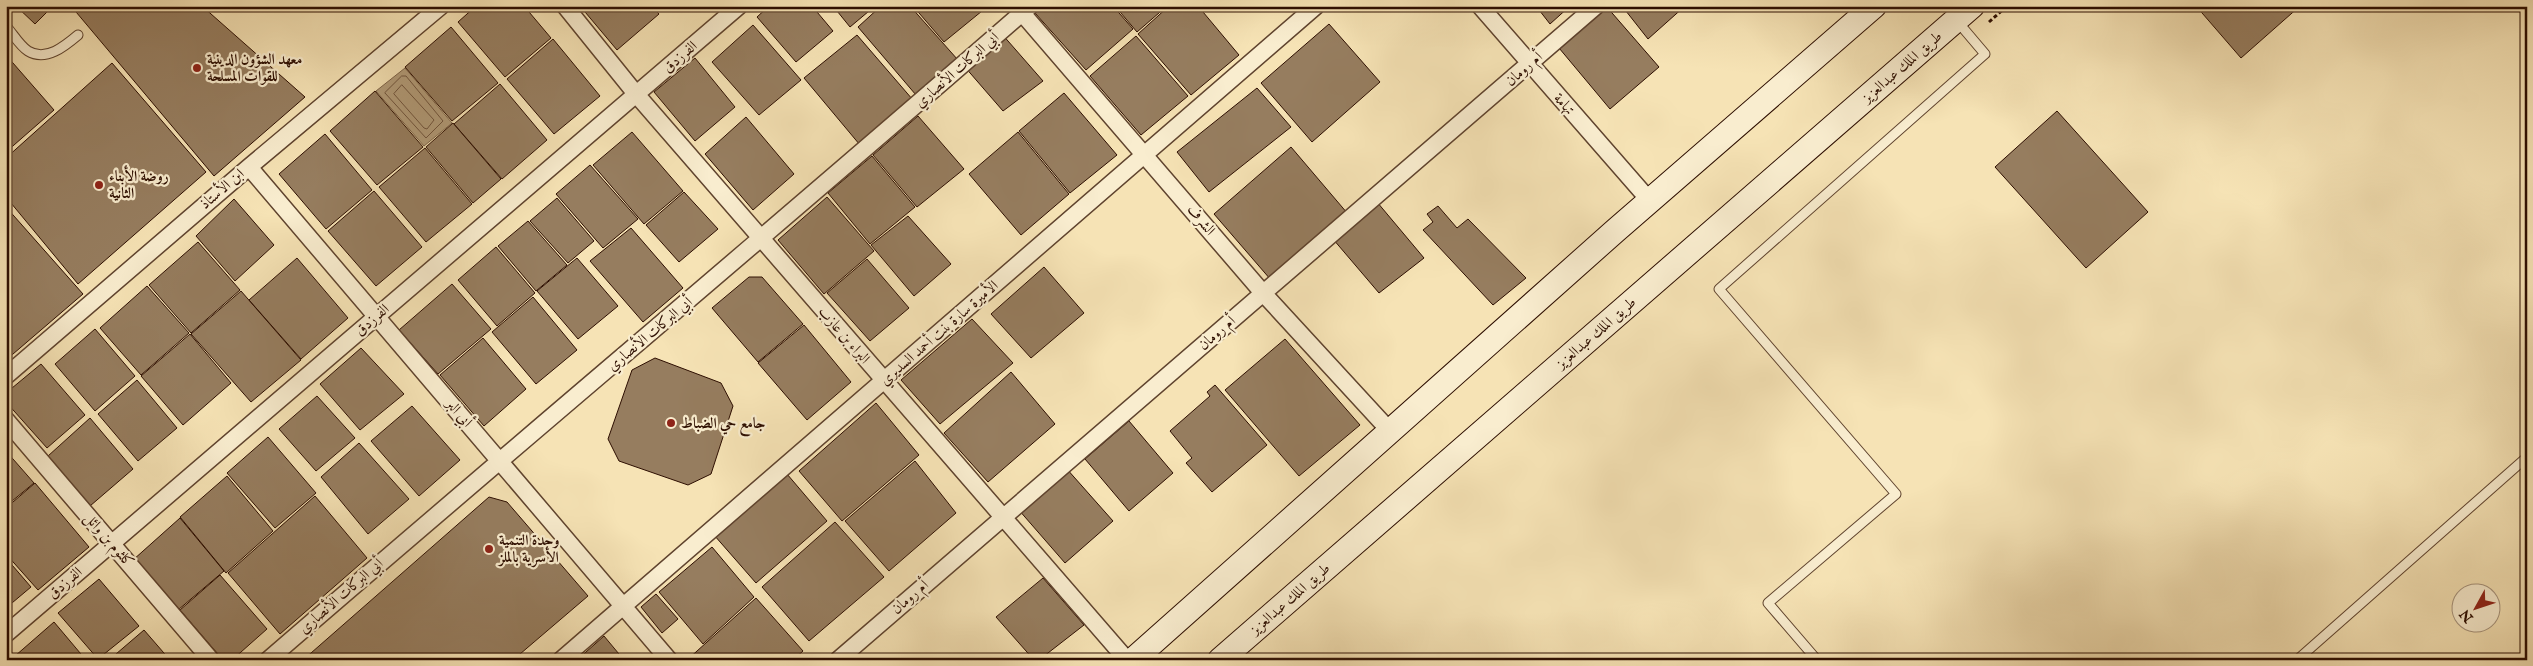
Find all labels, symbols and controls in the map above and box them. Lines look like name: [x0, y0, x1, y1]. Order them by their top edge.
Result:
street label: أبي البركات الأنصاري: [909, 26, 1005, 113]
street label: طريق الملك عبدالعزيز: [1856, 27, 1946, 108]
street label: الفرزدق: [659, 37, 701, 77]
street label: أم رومان: [1500, 46, 1549, 93]
place label: معهد الشؤون الدينية للقوات المسلحة: [207, 50, 303, 86]
marker: معهد الشؤون الدينية للقوات المسلحة: [191, 62, 203, 74]
street label: تهامة: [1549, 89, 1579, 119]
street label: ابن الأستاذ: [194, 163, 248, 214]
place label: روضة الأبناء الثانية: [109, 165, 169, 203]
marker: روضة الأبناء الثانية: [93, 179, 105, 191]
street label: الشرف: [1183, 201, 1219, 239]
street label: الأميرة سارة بنت أحمد السديري: [874, 275, 1004, 391]
street label: أبي البركات الأنصاري: [602, 291, 698, 377]
street label: طريق الملك عبدالعزيز: [1550, 293, 1640, 374]
street label: الفرزدق: [351, 300, 393, 340]
street label: البراء بن عازب: [814, 302, 874, 368]
street label: أم رومان: [1193, 310, 1242, 357]
street label: أبي البر: [439, 392, 478, 433]
place label: جامع حي الضباط: [681, 414, 765, 437]
marker: جامع حي الضباط: [665, 417, 677, 429]
street label: كلثوم بن وائل: [78, 509, 138, 573]
place label: وحدة التنمية الأسرية بالملز: [497, 531, 559, 568]
marker: وحدة التنمية الأسرية بالملز: [483, 543, 495, 555]
street label: أبي البركات الأنصاري: [293, 552, 389, 639]
street label: طريق الملك عبدالعزيز: [1244, 559, 1334, 640]
street label: الفرزدق: [44, 563, 86, 603]
street label: أم رومان: [886, 574, 935, 621]
north arrow: [2450, 584, 2500, 634]
text: N: [2456, 605, 2478, 627]

